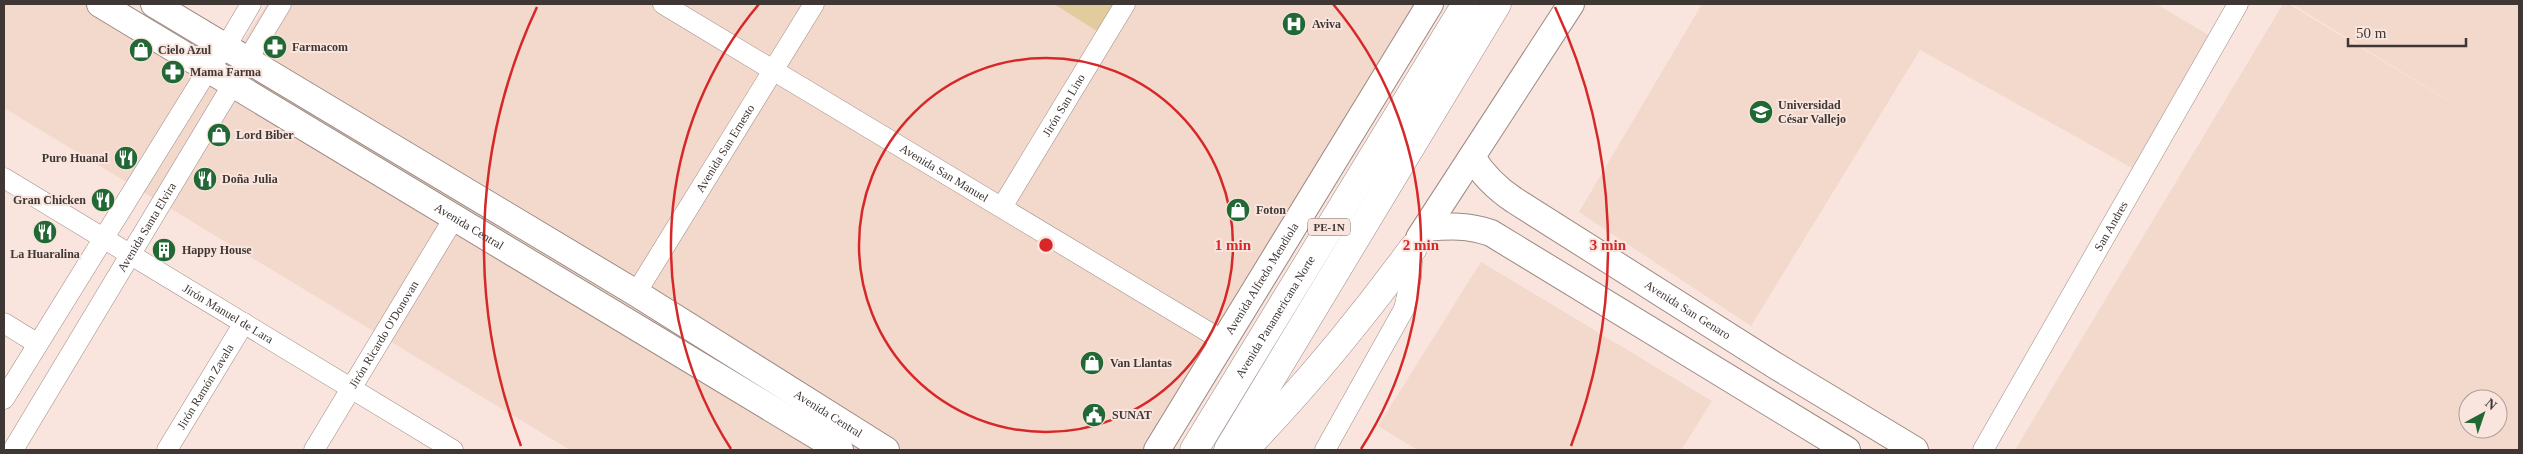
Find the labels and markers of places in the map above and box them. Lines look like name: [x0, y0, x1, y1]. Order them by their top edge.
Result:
hospital icon: Aviva: [1281, 11, 1307, 37]
place label: Aviva: [1312, 17, 1341, 31]
pharmacy icon: Farmacom: [262, 34, 288, 60]
shop icon: Cielo Azul: [128, 37, 154, 63]
place label: Farmacom: [292, 40, 348, 54]
place label: Cielo Azul: [158, 43, 212, 57]
pharmacy icon: Mama Farma: [160, 59, 186, 85]
place label: Mama Farma: [190, 65, 261, 79]
place label: Universidad César Vallejo: [1778, 98, 1846, 126]
school or university icon: Universidad César Vallejo: [1748, 99, 1774, 125]
shop icon: Lord Biber: [206, 122, 232, 148]
place label: Lord Biber: [236, 128, 294, 142]
restaurant icon: Puro Huanal: [113, 145, 139, 171]
place label: Puro Huanal: [42, 151, 109, 165]
restaurant icon: Doña Julia: [192, 166, 218, 192]
place label: Doña Julia: [222, 172, 278, 186]
restaurant icon: Gran Chicken: [90, 187, 116, 213]
place label: Gran Chicken: [13, 193, 86, 207]
shop icon: Foton: [1225, 197, 1251, 223]
place label: Foton: [1256, 203, 1286, 217]
restaurant icon: La Huaralina: [32, 219, 58, 245]
centre of rings: [1037, 236, 1055, 254]
building icon: Happy House: [151, 237, 177, 263]
place label: Happy House: [182, 243, 252, 257]
place label: La Huaralina: [10, 247, 80, 261]
shop icon: Van Llantas: [1079, 350, 1105, 376]
place label: Van Llantas: [1110, 356, 1172, 370]
public building icon: SUNAT: [1081, 402, 1107, 428]
place label: SUNAT: [1112, 408, 1152, 422]

